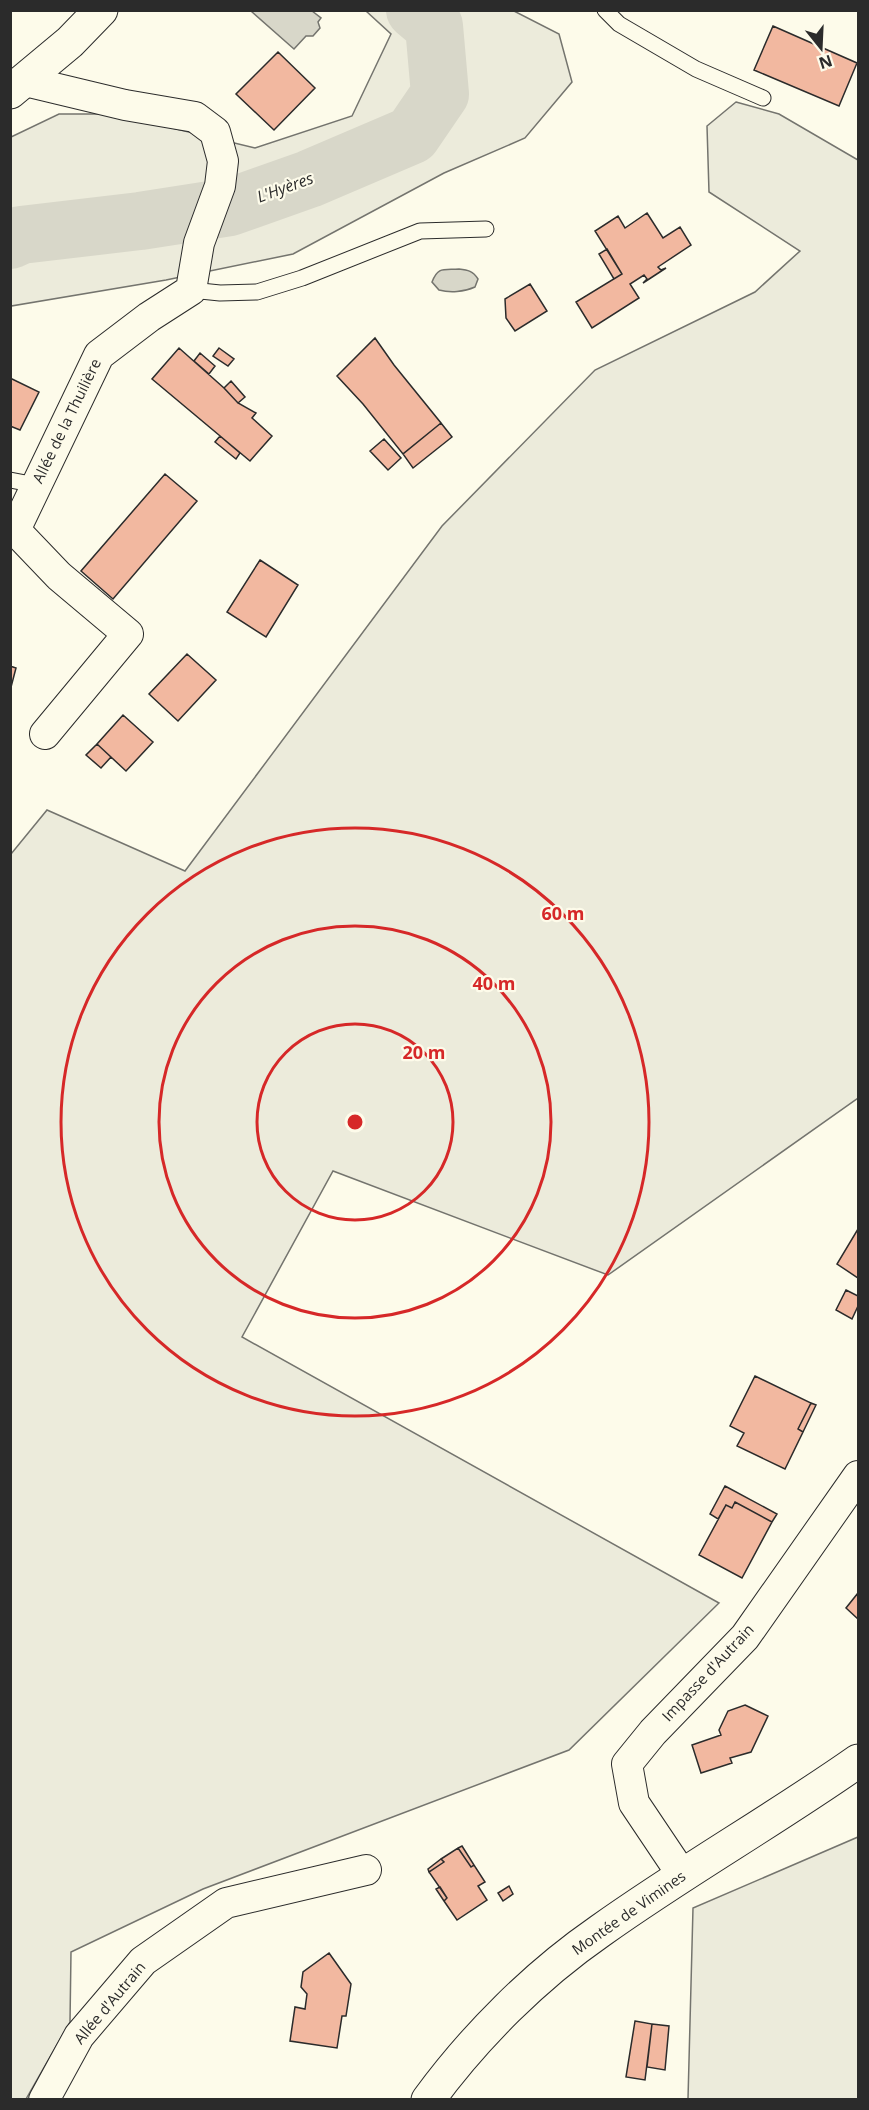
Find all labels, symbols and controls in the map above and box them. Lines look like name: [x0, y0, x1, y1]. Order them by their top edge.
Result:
north arrow: [791, 18, 851, 78]
text: N: [816, 50, 835, 75]
water label: L'Hyères: [254, 167, 316, 207]
street label: Allée de la Thuilière: [27, 355, 105, 486]
text: 60 m: [542, 901, 584, 925]
text: 40 m: [473, 971, 515, 995]
text: 20 m: [403, 1040, 445, 1064]
centre of rings: [345, 1112, 365, 1132]
street label: Impasse d'Autrain: [657, 1619, 758, 1725]
street label: Montée de Vimines: [568, 1865, 689, 1959]
street label: Allée d'Autrain: [69, 1957, 150, 2048]

